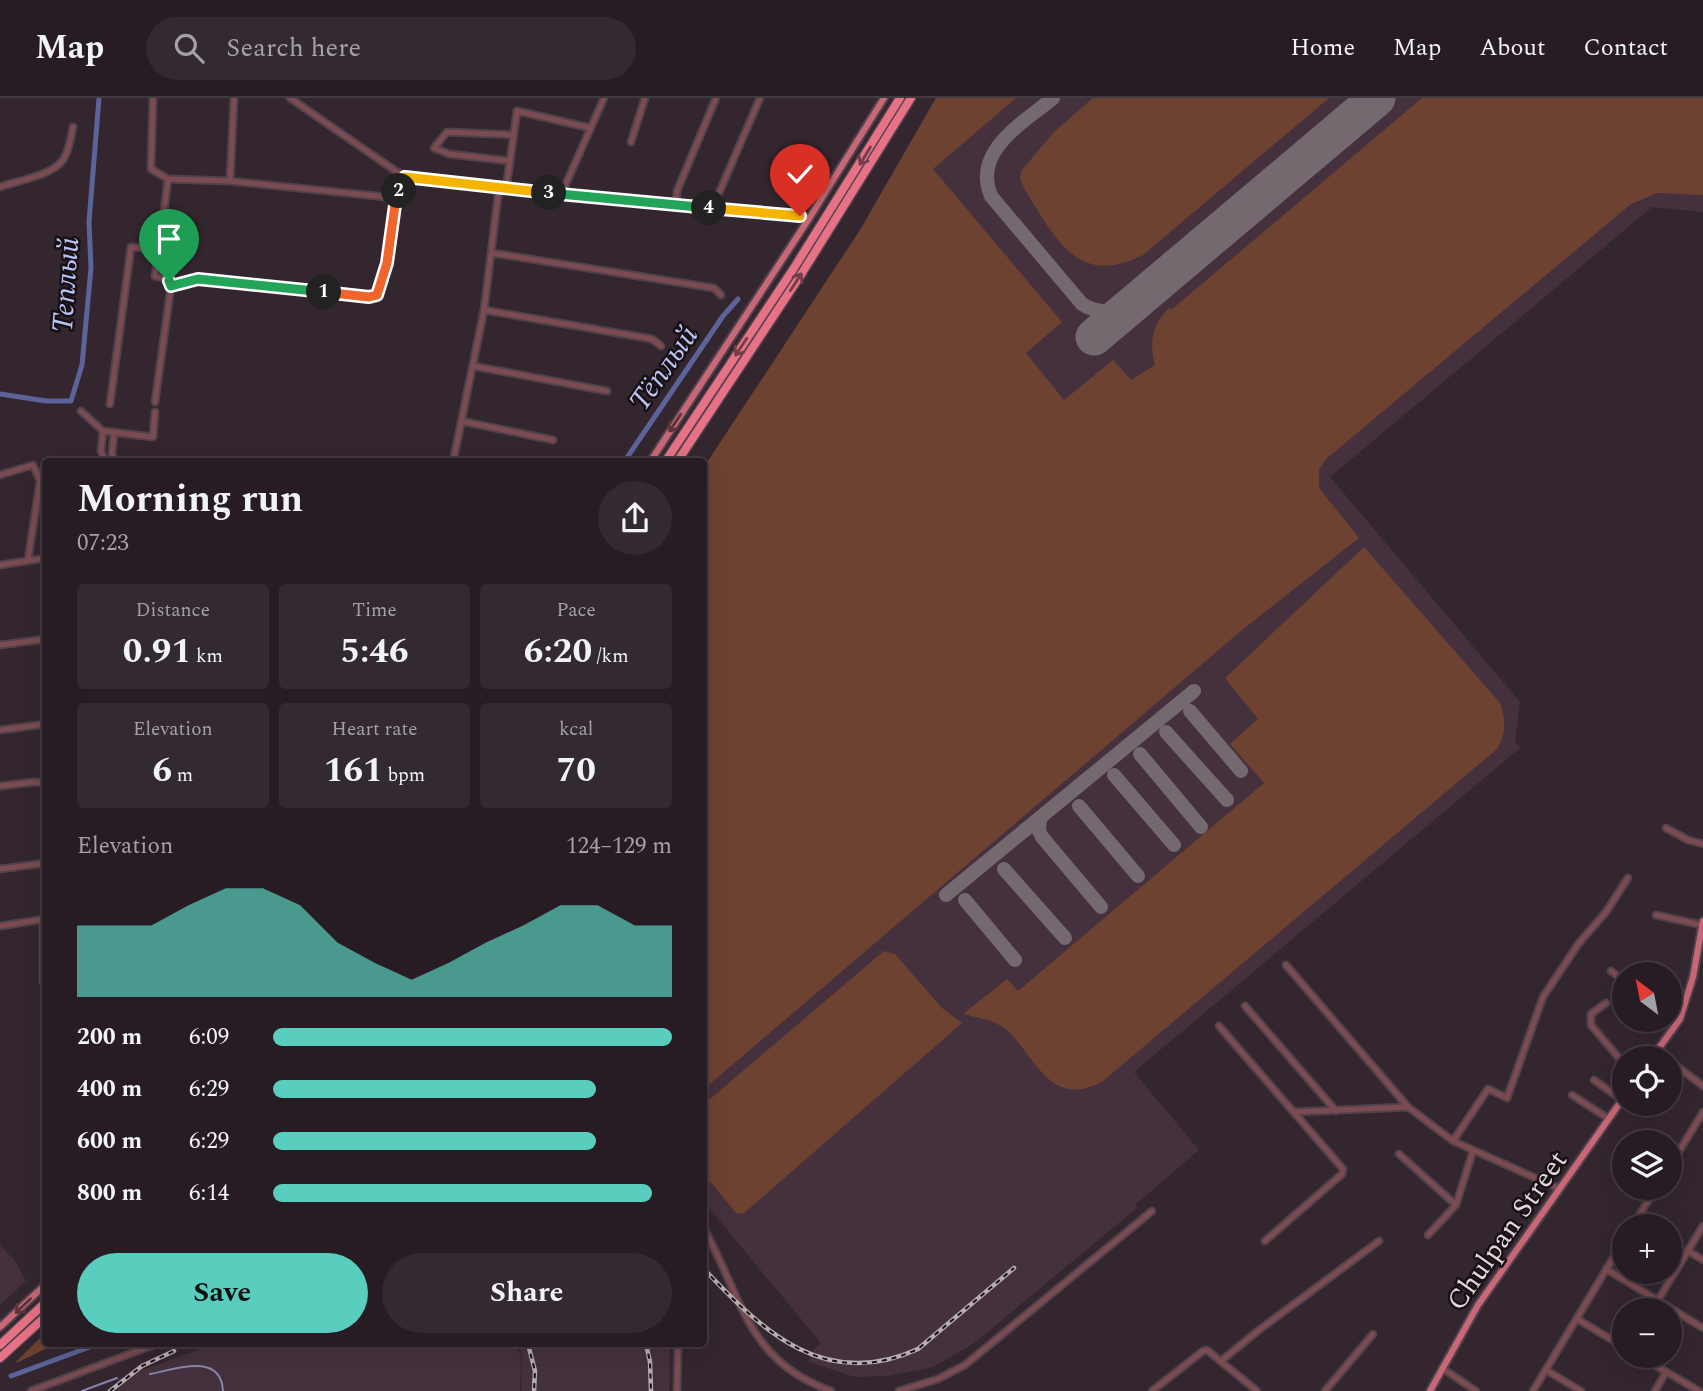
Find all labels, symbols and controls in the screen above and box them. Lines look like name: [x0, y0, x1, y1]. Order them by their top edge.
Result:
search box: [146, 17, 636, 80]
text: Map: [35, 23, 104, 73]
text: Search here: [226, 28, 361, 68]
icon: search: [170, 29, 208, 67]
text: Home: [1290, 30, 1355, 66]
text: Map: [1393, 30, 1441, 66]
text: About: [1479, 30, 1545, 66]
text: Contact: [1583, 30, 1668, 66]
pin: [770, 144, 830, 216]
one-way arrow: [857, 146, 871, 166]
icon: check: [781, 155, 819, 193]
pin: 2: [382, 174, 416, 208]
text: 2: [393, 176, 404, 205]
pin: 3: [532, 176, 566, 210]
text: 3: [543, 178, 554, 207]
pin: 4: [692, 190, 726, 226]
text: 4: [703, 193, 714, 222]
pin: [139, 209, 199, 281]
icon: arrive: [150, 220, 188, 258]
water label: Теплый: [40, 235, 92, 334]
one-way arrow: [789, 273, 803, 293]
pin: 1: [306, 274, 342, 310]
text: 1: [318, 277, 329, 306]
water label: Тёплый: [618, 316, 710, 421]
one-way arrow: [733, 337, 748, 356]
one-way arrow: [668, 413, 682, 433]
text: Morning run: [77, 471, 303, 529]
button: share: [598, 481, 672, 555]
text: 07:23: [77, 526, 129, 561]
text: Distance: [136, 596, 210, 625]
text: Time: [352, 596, 397, 625]
text: Pace: [556, 596, 596, 625]
text: 0.91: [123, 625, 191, 678]
text: 5:46: [340, 625, 409, 678]
text: 6:20: [524, 625, 592, 678]
text: km: [191, 642, 223, 671]
text: /km: [592, 642, 629, 671]
text: Elevation: [133, 715, 213, 744]
text: Heart rate: [332, 715, 417, 744]
text: kcal: [559, 715, 593, 744]
text: 6: [152, 744, 172, 797]
text: 161: [324, 744, 383, 797]
text: 70: [557, 744, 596, 797]
text: m: [172, 761, 193, 790]
text: bpm: [383, 761, 425, 790]
text: Elevation: [77, 829, 173, 864]
text: 124–129 m: [566, 829, 672, 864]
north arrow: [1612, 962, 1682, 1032]
map controls: [1612, 962, 1682, 1368]
text: 200 m: [77, 1020, 142, 1055]
text: 6:09: [189, 1020, 229, 1055]
button: locate: [1612, 1046, 1682, 1116]
text: 400 m: [77, 1072, 142, 1107]
text: 6:29: [189, 1072, 229, 1107]
text: 600 m: [77, 1124, 142, 1159]
text: 6:29: [189, 1124, 229, 1159]
button: layers: [1612, 1130, 1682, 1200]
street label: Chulpan Street: [1436, 1142, 1579, 1320]
text: 800 m: [77, 1176, 142, 1211]
text: 6:14: [189, 1176, 229, 1211]
button: +: [1612, 1214, 1682, 1284]
button: Save: [77, 1253, 368, 1333]
button: Share: [382, 1253, 672, 1333]
one-way arrow: [15, 1297, 32, 1314]
button: −: [1612, 1298, 1682, 1368]

